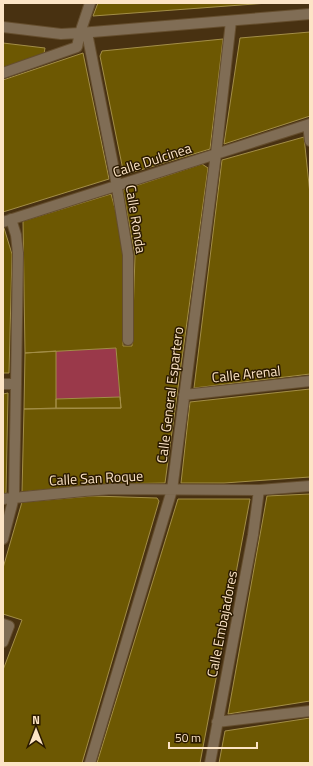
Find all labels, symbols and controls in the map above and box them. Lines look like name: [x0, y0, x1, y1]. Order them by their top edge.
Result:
street label: Calle Dulcinea: [110, 137, 194, 182]
street label: Calle Ronda: [121, 183, 152, 255]
street label: Calle General Espartero: [151, 326, 188, 464]
street label: Calle Arenal: [210, 359, 281, 388]
street label: Calle San Roque: [48, 465, 144, 490]
street label: Calle Embajadores: [201, 569, 242, 679]
north arrow: [16, 710, 56, 750]
text: N: [32, 712, 40, 728]
scale bar: [169, 724, 257, 750]
text: 50 m: [175, 728, 201, 747]

